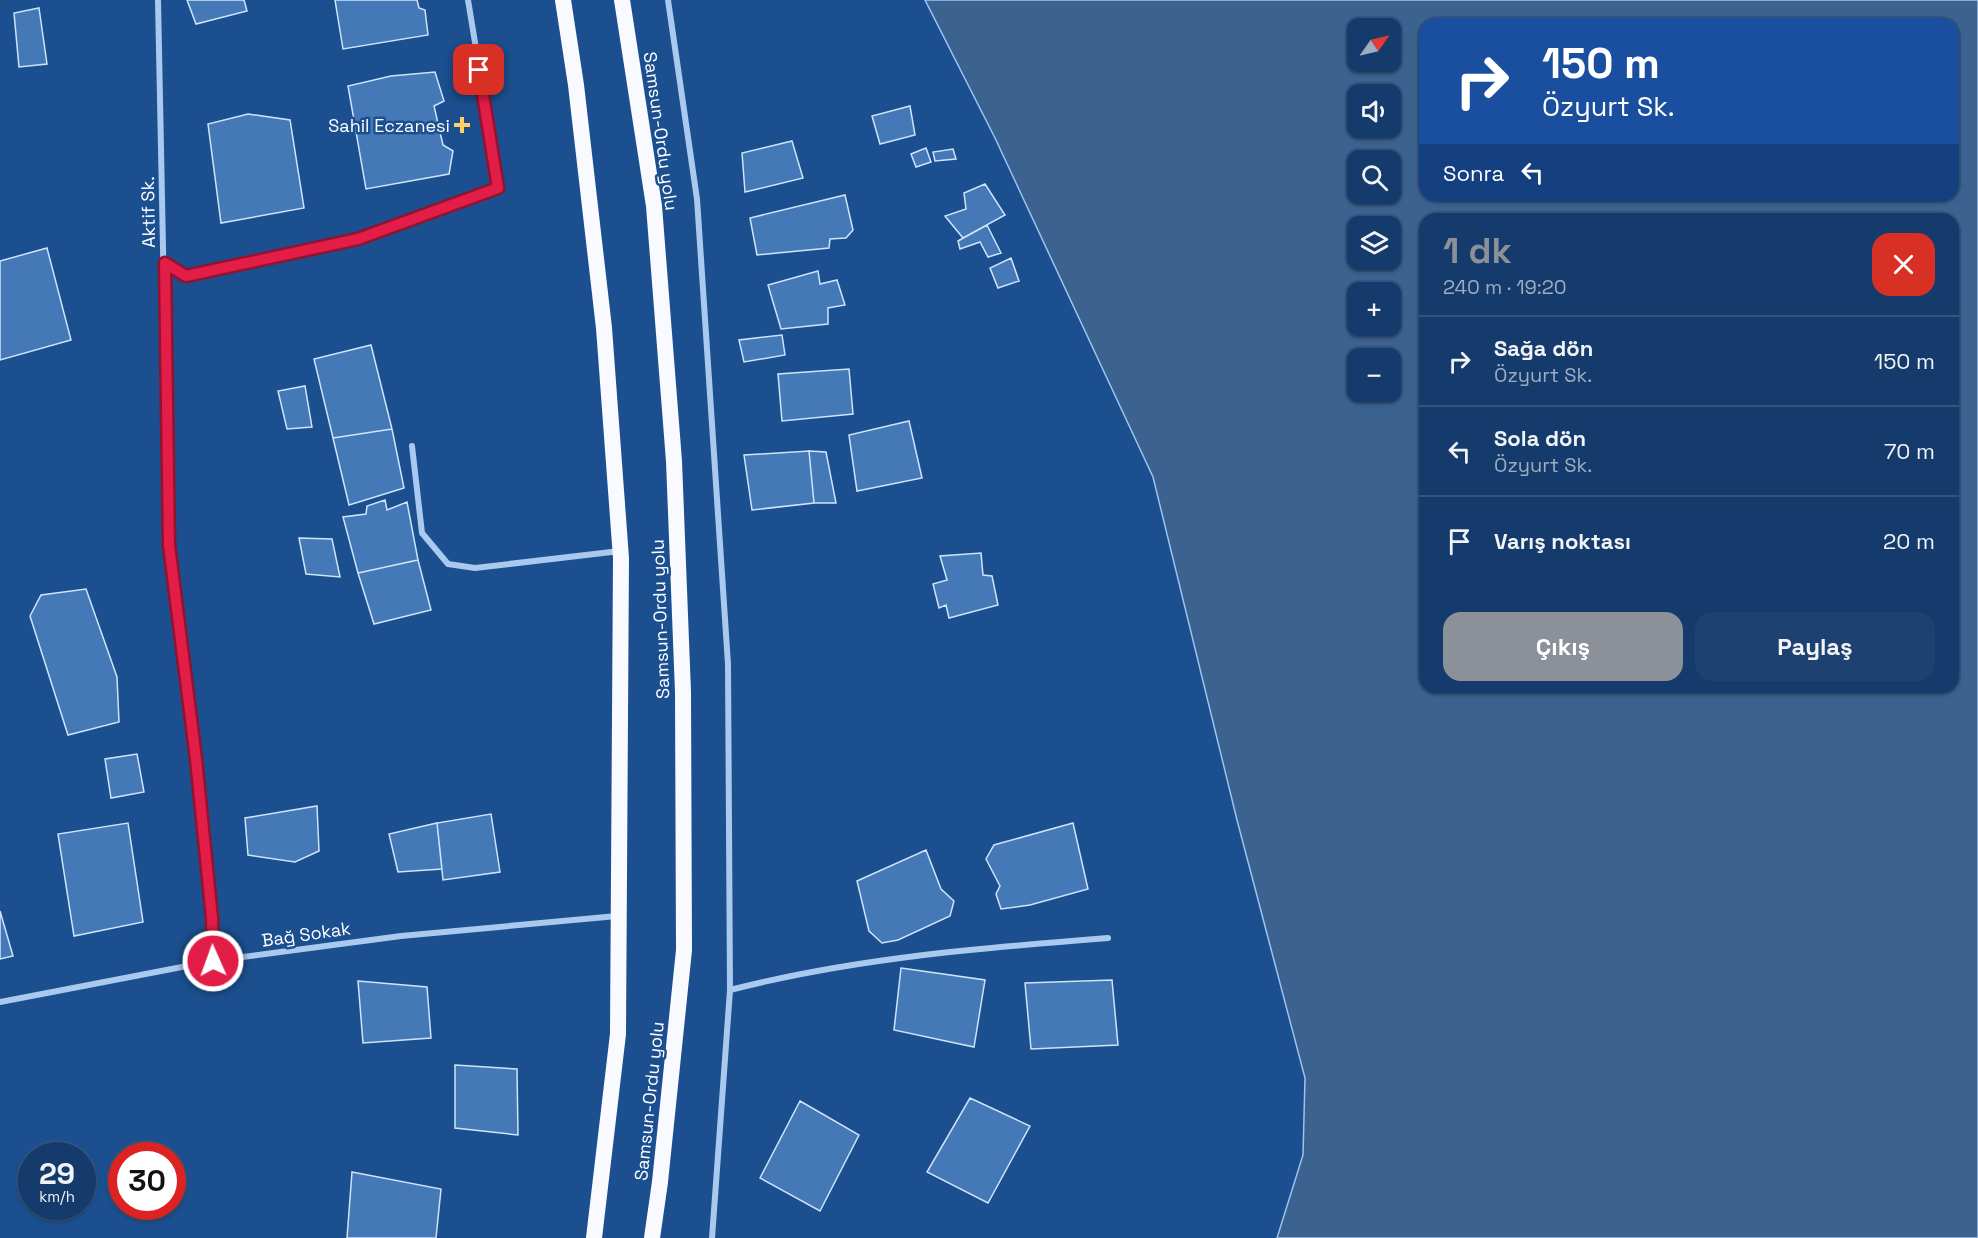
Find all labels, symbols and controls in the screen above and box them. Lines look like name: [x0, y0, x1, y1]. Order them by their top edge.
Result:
north arrow: [1347, 18, 1401, 72]
map controls: [1347, 18, 1401, 402]
text: 150 m: [1542, 37, 1660, 90]
icon: right: [1443, 42, 1521, 120]
pin: [453, 44, 504, 95]
street label: Samsun-Ordu yolu: [638, 50, 684, 212]
icon: arrive: [462, 53, 495, 86]
button: sound: [1347, 84, 1401, 138]
text: Özyurt Sk.: [1542, 89, 1675, 124]
place label: Sahil Eczanesi: [328, 114, 450, 137]
marker: Sahil Eczanesi: [455, 118, 469, 132]
button: search: [1347, 150, 1401, 204]
icon: left: [1516, 156, 1549, 189]
text: Sonra: [1443, 159, 1504, 187]
street label: Aktif Sk.: [136, 176, 160, 248]
button: layers: [1347, 216, 1401, 270]
text: 1 dk: [1443, 228, 1512, 274]
button: close: [1872, 233, 1935, 296]
text: 240 m · 19:20: [1443, 274, 1567, 300]
button: +: [1347, 282, 1401, 336]
text: Sağa dön: [1494, 334, 1593, 362]
icon: right: [1443, 345, 1476, 378]
text: 150 m: [1874, 347, 1935, 375]
button: −: [1347, 348, 1401, 402]
text: Özyurt Sk.: [1494, 362, 1592, 388]
text: Sola dön: [1494, 424, 1586, 452]
icon: left: [1443, 435, 1476, 468]
text: 70 m: [1884, 437, 1935, 465]
text: Özyurt Sk.: [1494, 452, 1592, 478]
icon: arrive: [1443, 525, 1476, 558]
text: Varış noktası: [1494, 527, 1631, 555]
text: 20 m: [1883, 527, 1935, 555]
street label: Samsun-Ordu yolu: [646, 539, 674, 699]
button: Çıkış: [1443, 612, 1683, 681]
button: Paylaş: [1695, 612, 1935, 681]
street label: Bağ Sokak: [260, 916, 352, 952]
position arrow: [181, 929, 245, 993]
street label: Samsun-Ordu yolu: [629, 1020, 669, 1182]
speed limit sign: 30: [108, 1142, 186, 1220]
text: 29: [39, 1154, 75, 1193]
text: km/h: [39, 1187, 75, 1206]

